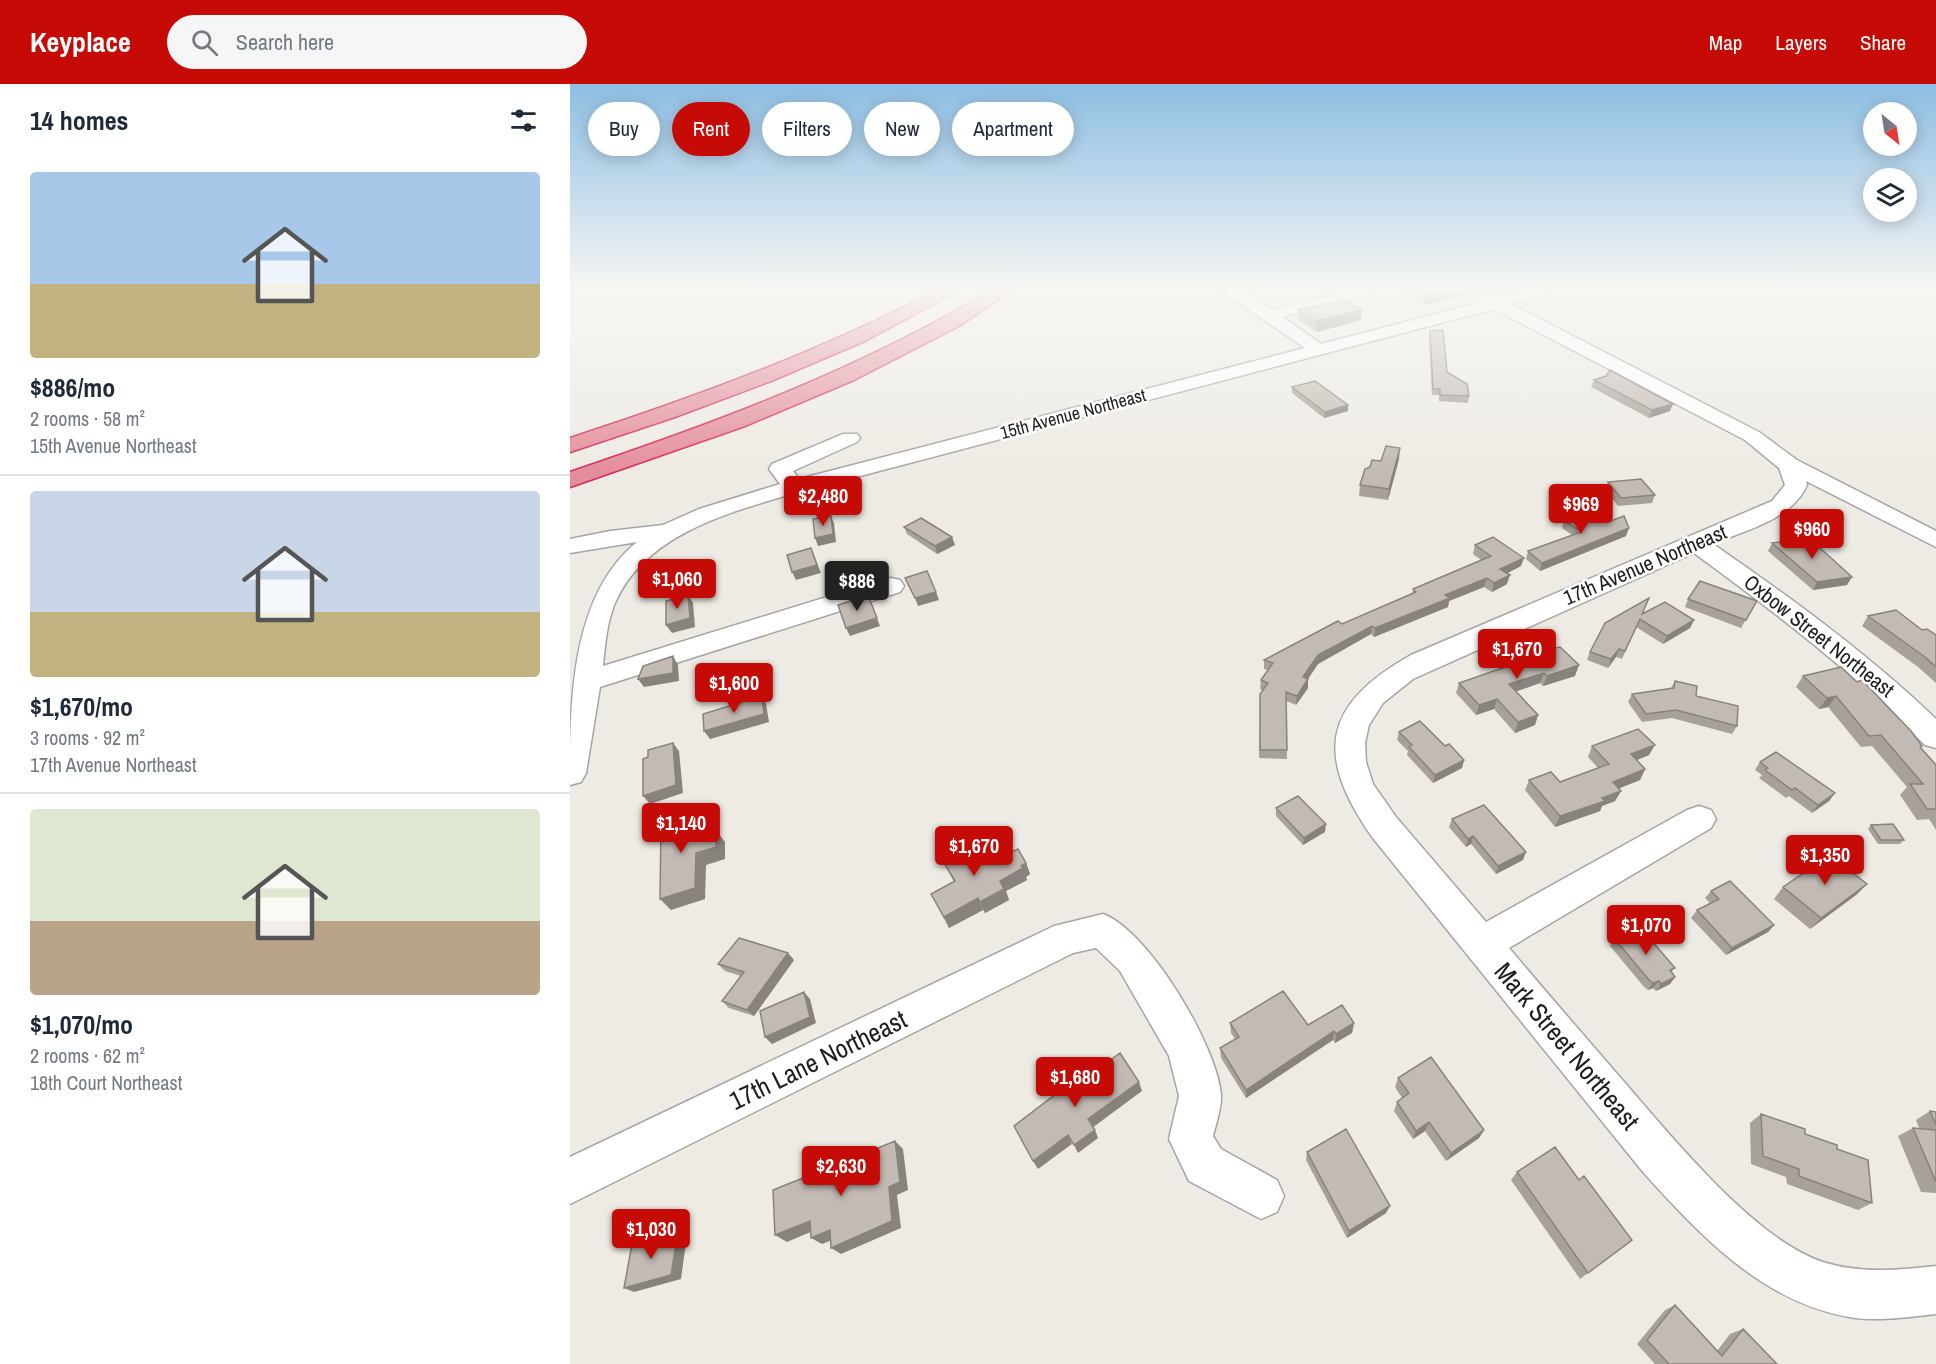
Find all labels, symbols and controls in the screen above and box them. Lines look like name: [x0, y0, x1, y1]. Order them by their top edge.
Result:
search box: [167, 15, 587, 69]
text: Keyplace: [30, 23, 131, 61]
icon: search: [188, 26, 221, 59]
text: Search here: [236, 27, 334, 57]
text: Map: [1709, 28, 1742, 57]
text: Layers: [1775, 28, 1827, 57]
text: Share: [1860, 28, 1906, 57]
chip: Buy: [588, 102, 660, 156]
chip: Rent: [672, 102, 750, 156]
chip: Filters: [762, 102, 852, 156]
chip: New: [864, 102, 940, 156]
chip: Apartment: [952, 102, 1074, 156]
north arrow: [1863, 102, 1917, 156]
map controls: [1863, 102, 1917, 222]
text: 14 homes: [30, 103, 128, 138]
icon: filters: [507, 104, 540, 137]
button: layers: [1863, 168, 1917, 222]
icon: home: [231, 211, 339, 319]
text: $886/mo: [30, 370, 115, 405]
street label: 15th Avenue Northeast: [997, 382, 1149, 445]
text: 2 rooms · 58 m²: [30, 405, 145, 432]
text: 15th Avenue Northeast: [30, 432, 197, 459]
pin: $2,480: [774, 476, 872, 527]
text: $2,480: [798, 482, 848, 509]
pin: $969: [1545, 484, 1617, 535]
text: $969: [1563, 490, 1599, 517]
pin: $960: [1776, 509, 1848, 560]
text: $960: [1794, 515, 1830, 542]
street label: 17th Avenue Northeast: [1559, 517, 1731, 612]
icon: home: [231, 530, 339, 638]
pin: $1,060: [628, 559, 726, 610]
pin: $886: [821, 561, 893, 612]
text: $1,060: [652, 565, 702, 592]
text: $886: [839, 567, 875, 594]
street label: Oxbow Street Northeast: [1738, 568, 1901, 704]
pin: $1,670: [1468, 629, 1566, 680]
text: $1,670: [1492, 635, 1542, 662]
pin: $1,600: [685, 663, 783, 714]
text: $1,600: [709, 669, 759, 696]
text: $1,670/mo: [30, 689, 133, 724]
text: 3 rooms · 92 m²: [30, 724, 145, 751]
text: 17th Avenue Northeast: [30, 751, 197, 778]
pin: $1,140: [632, 803, 730, 854]
text: $1,140: [656, 809, 706, 836]
pin: $1,670: [925, 826, 1023, 877]
text: $1,670: [949, 832, 999, 859]
pin: $1,350: [1776, 835, 1874, 886]
text: $1,350: [1800, 841, 1850, 868]
icon: home: [231, 848, 339, 956]
pin: $1,070: [1597, 905, 1695, 956]
text: $1,070: [1621, 911, 1671, 938]
street label: Mark Street Northeast: [1487, 955, 1648, 1137]
street label: 17th Lane Northeast: [723, 1001, 912, 1118]
text: $1,070/mo: [30, 1007, 133, 1042]
text: 2 rooms · 62 m²: [30, 1042, 145, 1069]
pin: $1,680: [1026, 1057, 1124, 1108]
text: $1,680: [1050, 1063, 1100, 1090]
text: 18th Court Northeast: [30, 1069, 182, 1096]
pin: $2,630: [792, 1146, 890, 1197]
text: $2,630: [816, 1152, 866, 1179]
pin: $1,030: [602, 1209, 700, 1260]
text: $1,030: [626, 1215, 676, 1242]

